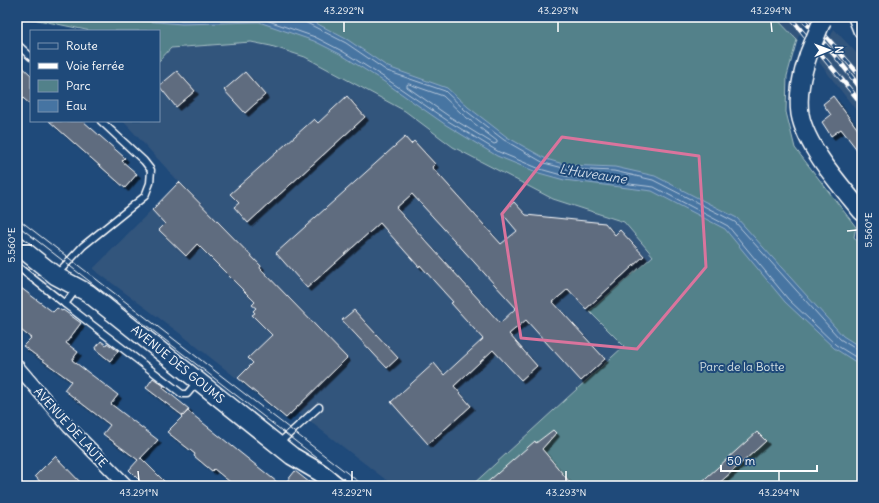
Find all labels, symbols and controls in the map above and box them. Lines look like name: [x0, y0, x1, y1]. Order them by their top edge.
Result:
text: 43.292°N: [324, 4, 364, 17]
text: 43.293°N: [538, 4, 578, 17]
text: 43.294°N: [751, 4, 791, 17]
legend: [30, 30, 160, 122]
north arrow: [809, 30, 849, 70]
text: Route: [66, 38, 98, 53]
text: N: [832, 46, 846, 54]
text: Voie ferrée: [66, 58, 124, 73]
text: Parc: [66, 78, 91, 93]
text: Eau: [66, 98, 87, 113]
water label: L'Huveaune: [558, 160, 629, 188]
text: 5.560°E: [862, 212, 875, 248]
text: 5.560°E: [5, 227, 18, 263]
street label: AVENUE DES GOUMS: [128, 322, 228, 406]
park label: Parc de la Botte: [699, 359, 785, 374]
street label: AVENUE DE LAUTE: [31, 384, 111, 470]
scale bar: [721, 447, 817, 473]
text: 50 m: [727, 453, 756, 468]
text: 43.291°N: [120, 486, 158, 499]
text: 43.292°N: [332, 486, 372, 499]
text: 43.293°N: [546, 486, 586, 499]
text: 43.294°N: [759, 486, 799, 499]

